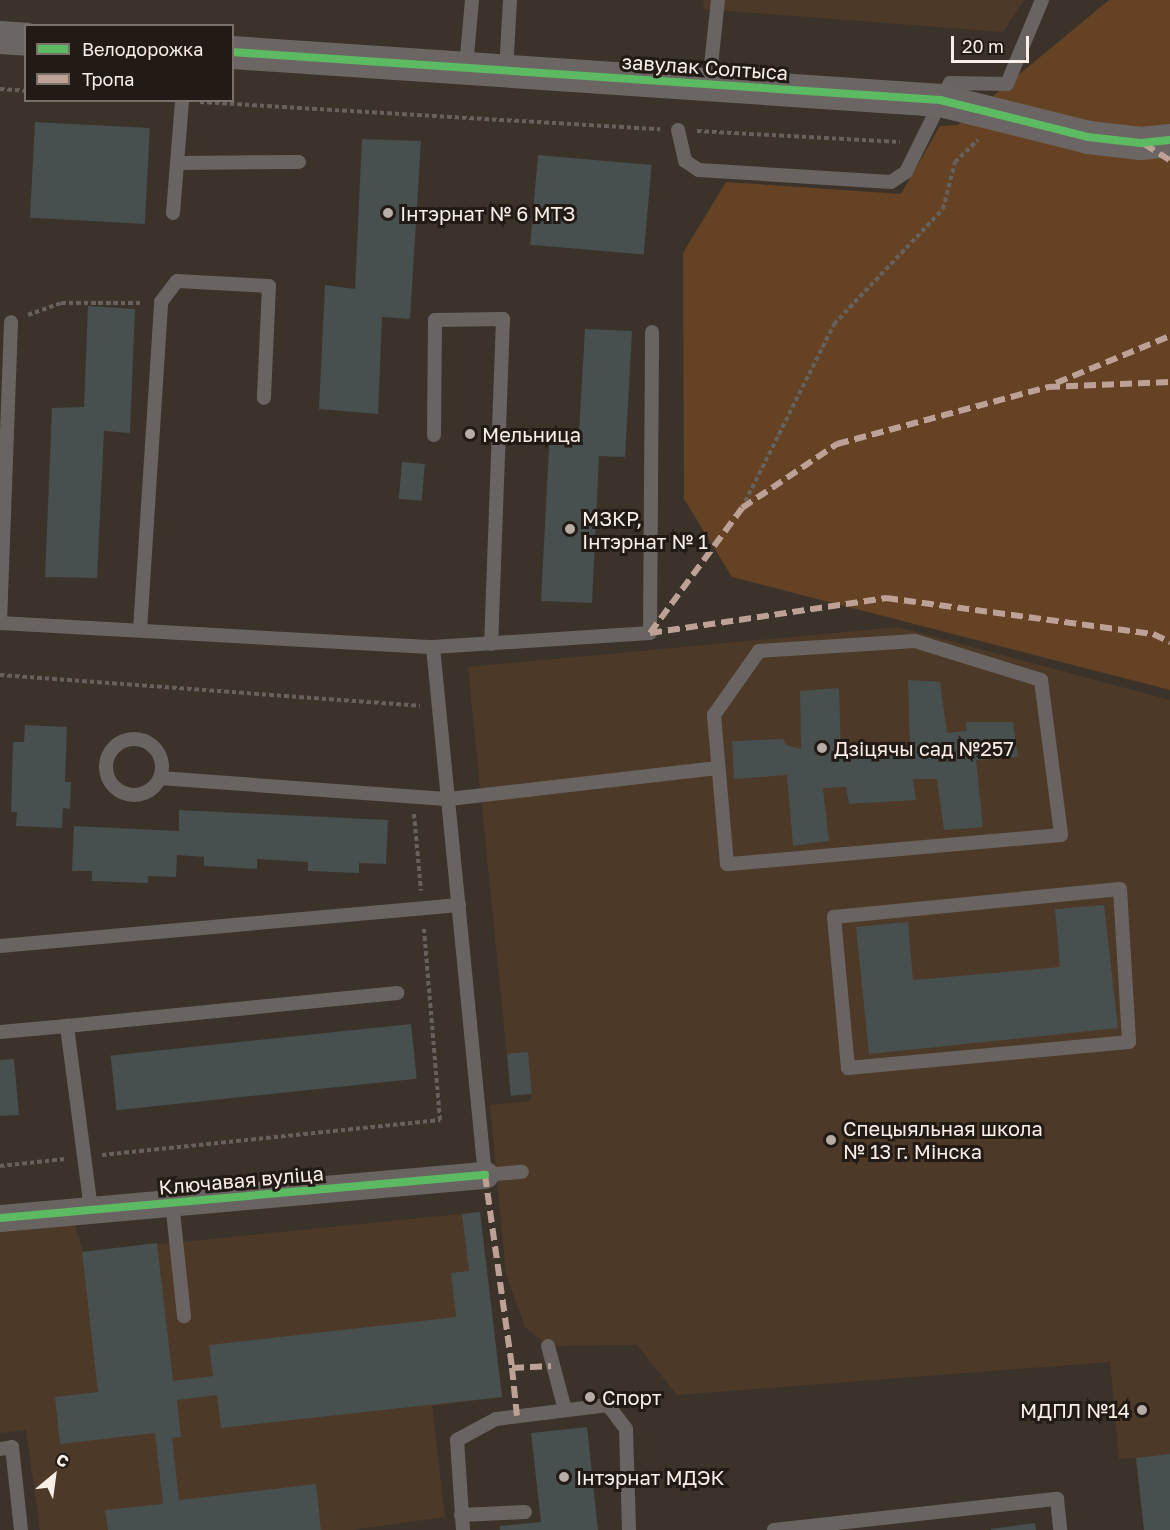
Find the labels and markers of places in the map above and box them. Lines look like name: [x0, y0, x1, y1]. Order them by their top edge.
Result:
place label: Інтэрнат № 6 МТЗ: [400, 201, 575, 225]
marker: Інтэрнат № 6 МТЗ: [381, 206, 395, 220]
place label: Мельница: [482, 422, 581, 446]
marker: Мельница: [463, 427, 477, 441]
place label: МЗКР, Інтэрнат № 1: [582, 506, 708, 553]
marker: МЗКР, Інтэрнат № 1: [563, 522, 577, 536]
place label: Дзіцячы сад №257: [834, 736, 1014, 760]
marker: Дзіцячы сад №257: [815, 741, 829, 755]
place label: Спецыяльная школа № 13 г. Мінска: [843, 1116, 1043, 1163]
marker: Спецыяльная школа № 13 г. Мінска: [824, 1133, 838, 1147]
place label: Спорт: [602, 1385, 661, 1409]
marker: Спорт: [583, 1390, 597, 1404]
place label: МДПЛ №14: [1020, 1398, 1130, 1422]
marker: МДПЛ №14: [1135, 1403, 1149, 1417]
place label: Інтэрнат МДЭК: [576, 1465, 725, 1489]
marker: Інтэрнат МДЭК: [557, 1470, 571, 1484]

